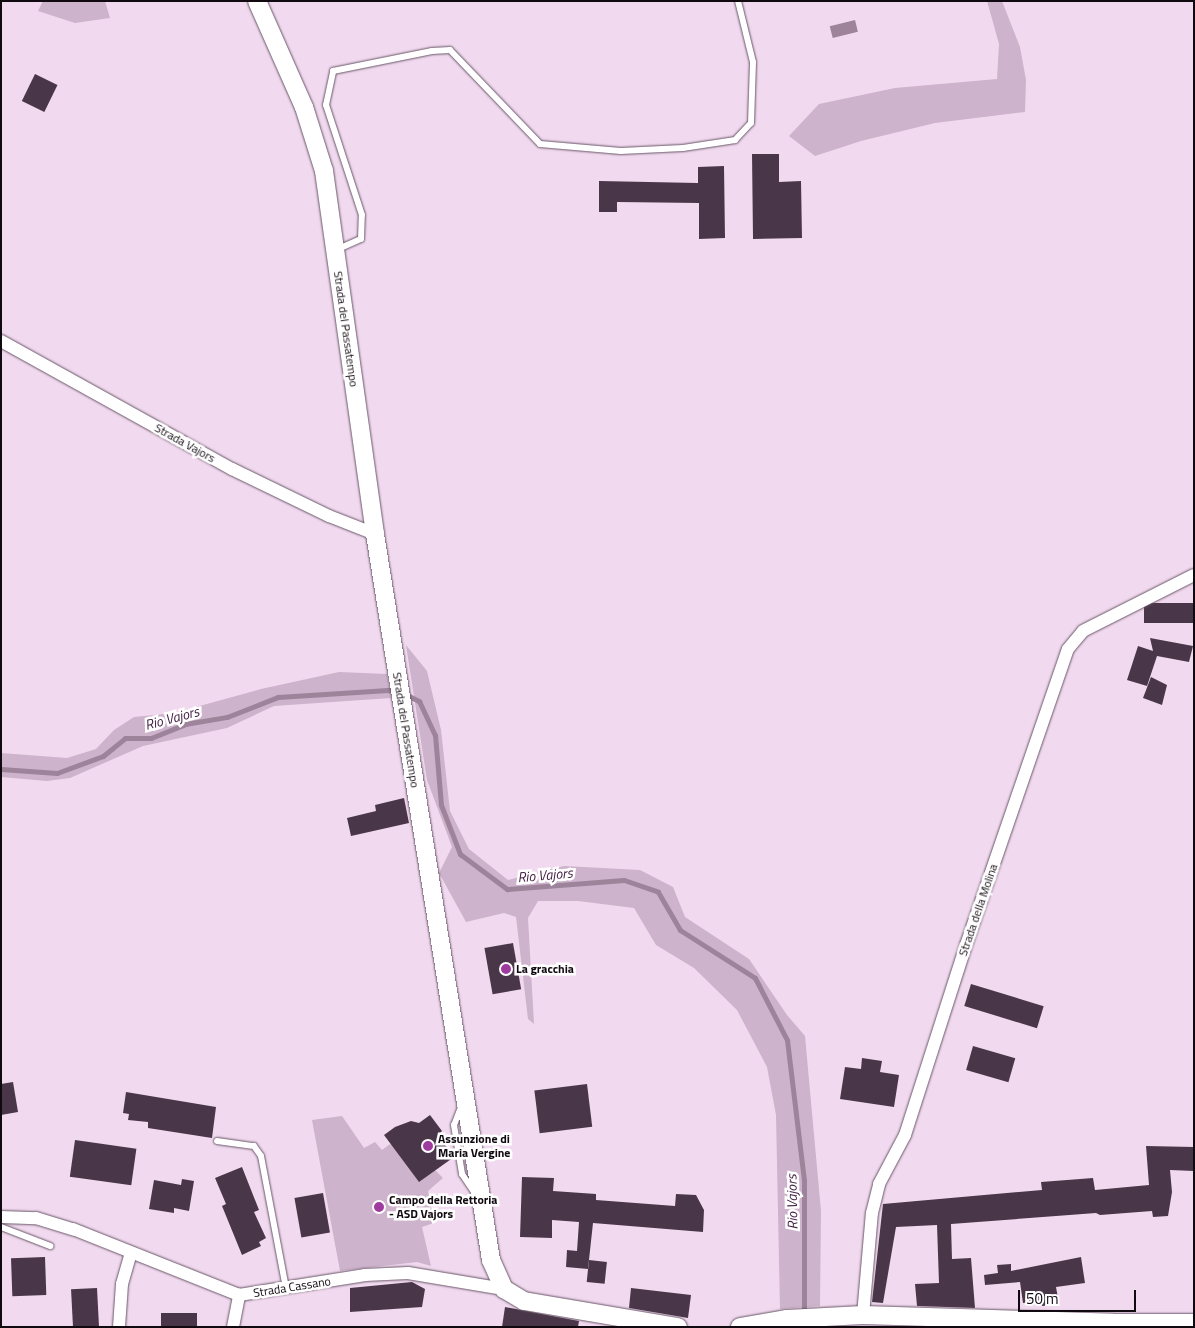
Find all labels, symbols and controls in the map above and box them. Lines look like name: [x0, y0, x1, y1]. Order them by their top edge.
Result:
street label: Strada del Passatempo: [331, 270, 361, 388]
street label: Strada Vajors: [152, 420, 218, 466]
street label: Strada del Passatempo: [390, 671, 422, 789]
water label: Rio Vajors: [143, 703, 201, 733]
street label: Strada della Molina: [955, 862, 1001, 958]
water label: Rio Vajors: [517, 864, 573, 886]
place label: La gracchia: [516, 962, 574, 976]
marker: La gracchia: [500, 963, 512, 975]
place label: Assunzione di Maria Vergine: [438, 1132, 510, 1160]
marker: Assunzione di Maria Vergine: [422, 1140, 434, 1152]
water label: Rio Vajors: [783, 1174, 801, 1230]
place label: Campo della Rettoria - ASD Vajors: [389, 1193, 498, 1221]
marker: Campo della Rettoria - ASD Vajors: [373, 1201, 385, 1213]
street label: Strada Cassano: [252, 1274, 332, 1300]
scale bar: [1020, 1280, 1138, 1312]
text: 50 m: [1026, 1287, 1059, 1310]

